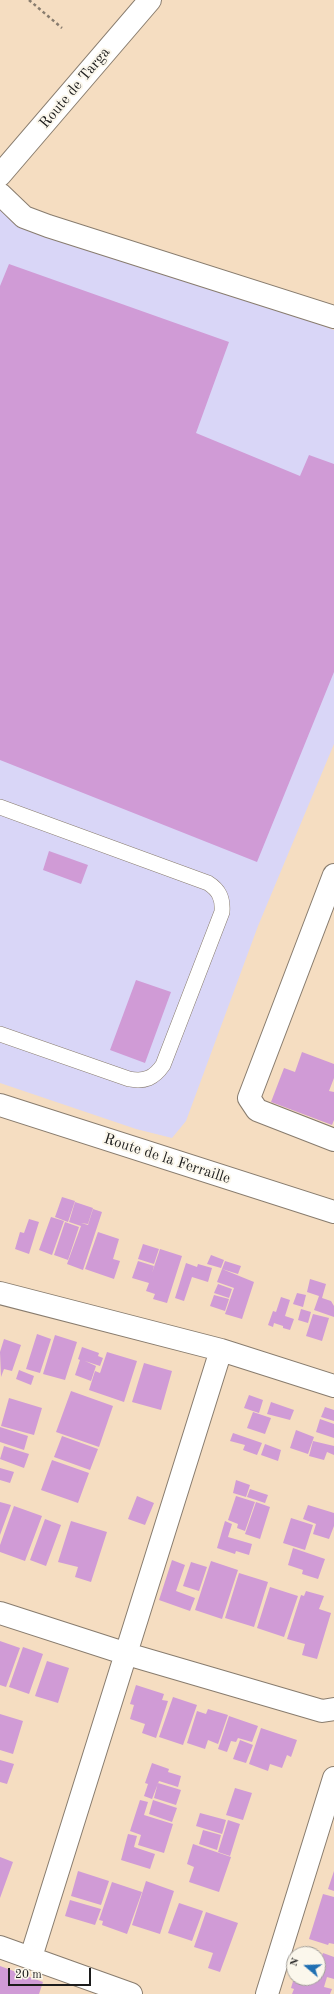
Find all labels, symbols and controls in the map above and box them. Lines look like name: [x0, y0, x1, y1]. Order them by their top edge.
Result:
street label: Route de Targa: [36, 44, 114, 132]
street label: Route de la Ferraille: [102, 1130, 232, 1188]
north arrow: [286, 1946, 326, 1986]
text: N: [289, 1956, 302, 1968]
scale bar: [10, 1960, 93, 1986]
text: 20 m: [15, 1969, 42, 1981]

